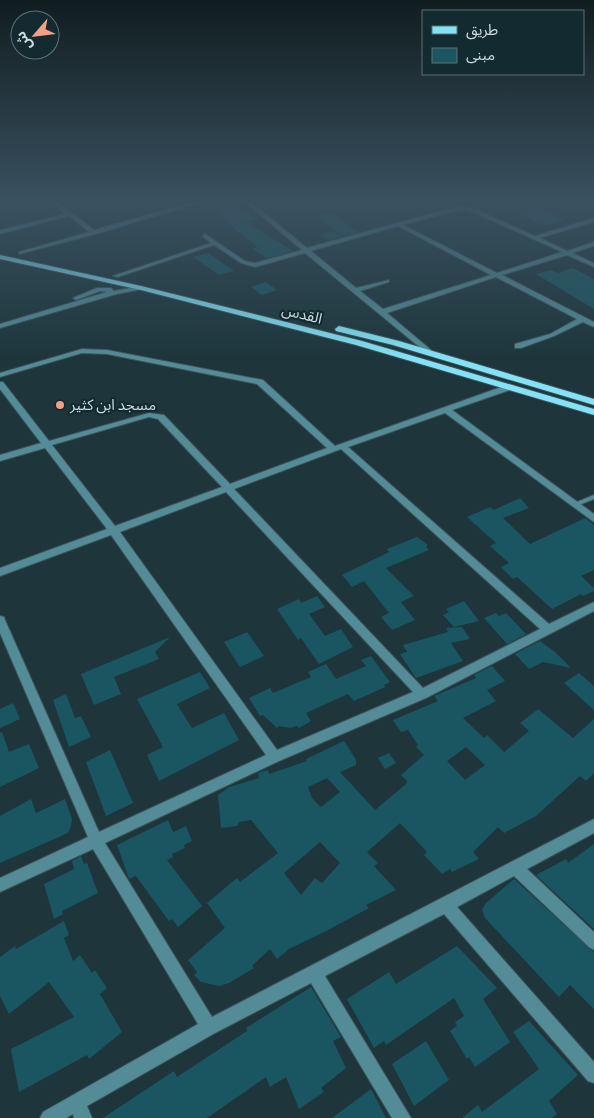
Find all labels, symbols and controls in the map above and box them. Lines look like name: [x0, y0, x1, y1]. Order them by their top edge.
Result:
north arrow: [10, 10, 60, 60]
legend: [422, 10, 584, 75]
text: طريق: [466, 20, 498, 41]
text: ش: [11, 27, 38, 54]
text: مبنى: [466, 45, 495, 66]
street label: القدس: [279, 299, 324, 330]
place label: مسجد ابن كثير: [69, 395, 156, 416]
marker: مسجد ابن كثير: [54, 399, 66, 411]

